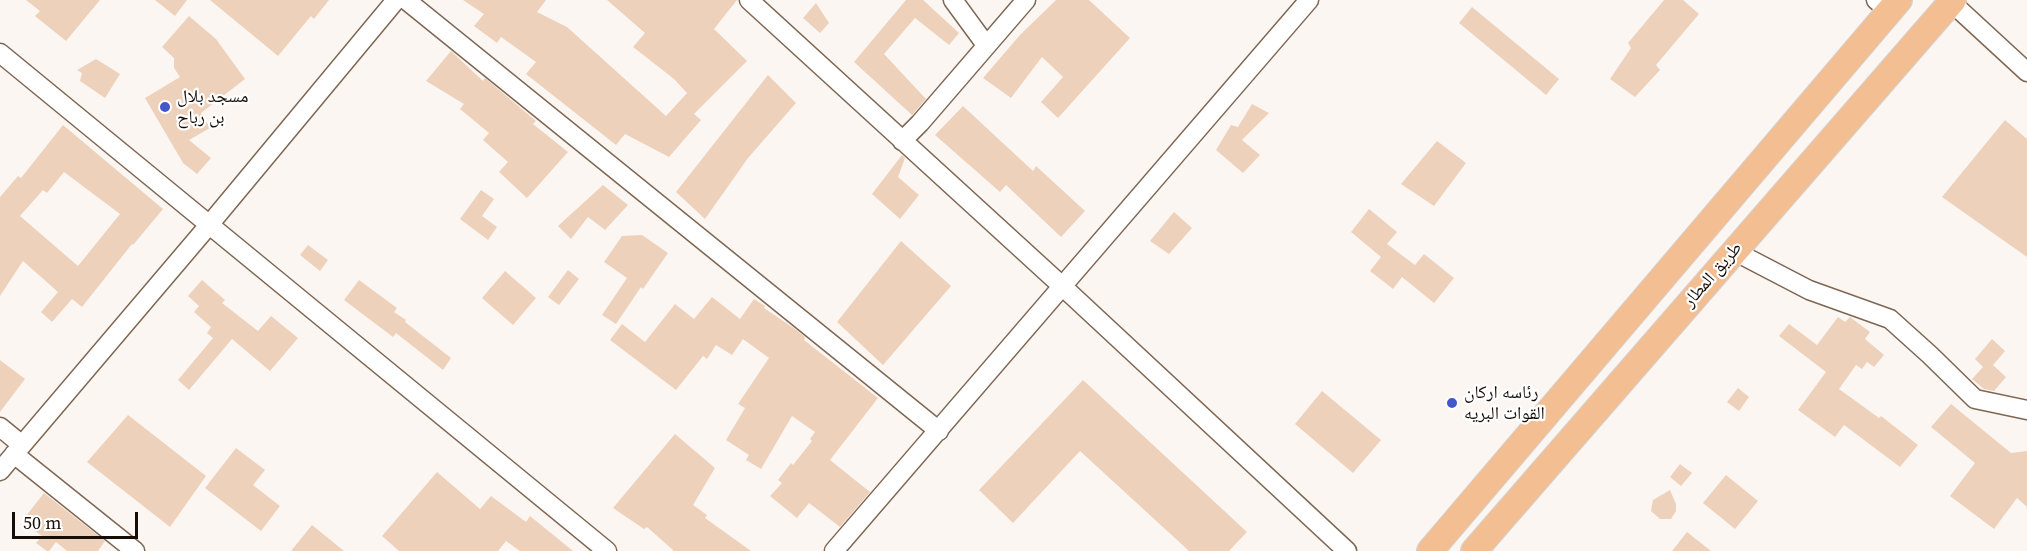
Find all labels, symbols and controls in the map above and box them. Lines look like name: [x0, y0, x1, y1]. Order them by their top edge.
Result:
place label: مسجد بلال بن رباح: [177, 86, 248, 128]
marker: مسجد بلال بن رباح: [158, 100, 172, 114]
street label: طريق المطار: [1679, 238, 1747, 312]
place label: رئاسه اركان القوات البريه: [1464, 382, 1545, 424]
marker: رئاسه اركان القوات البريه: [1445, 396, 1459, 410]
scale bar: [15, 500, 141, 538]
text: 50 m: [23, 510, 61, 535]

